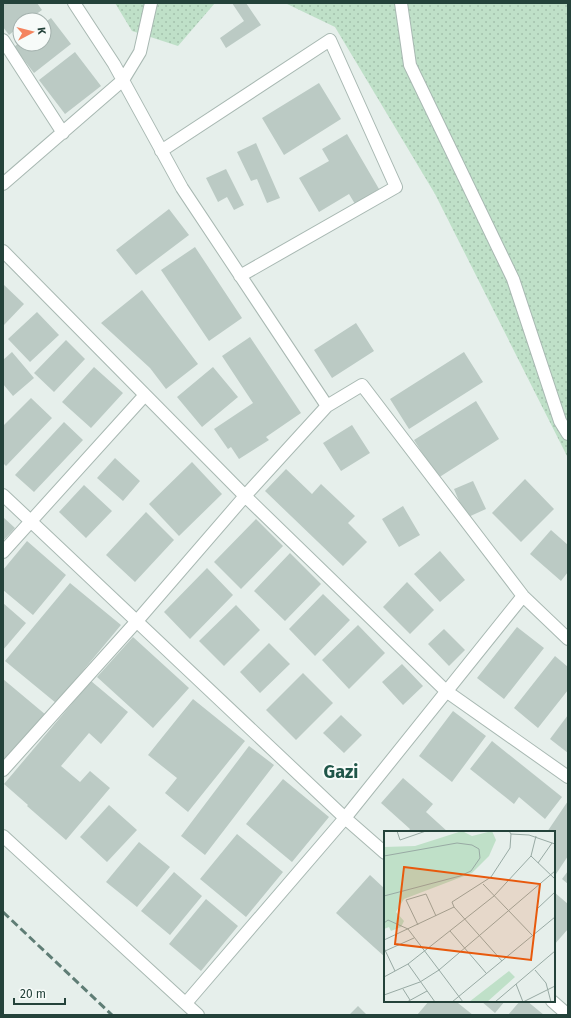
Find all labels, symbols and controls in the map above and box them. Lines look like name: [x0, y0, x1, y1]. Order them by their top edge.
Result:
north arrow: [12, 12, 52, 52]
text: K: [35, 27, 48, 36]
district label: Gazi: [324, 761, 358, 783]
inset map: [384, 831, 555, 1002]
scale bar: [14, 980, 65, 1006]
text: 20 m: [20, 987, 46, 1001]

